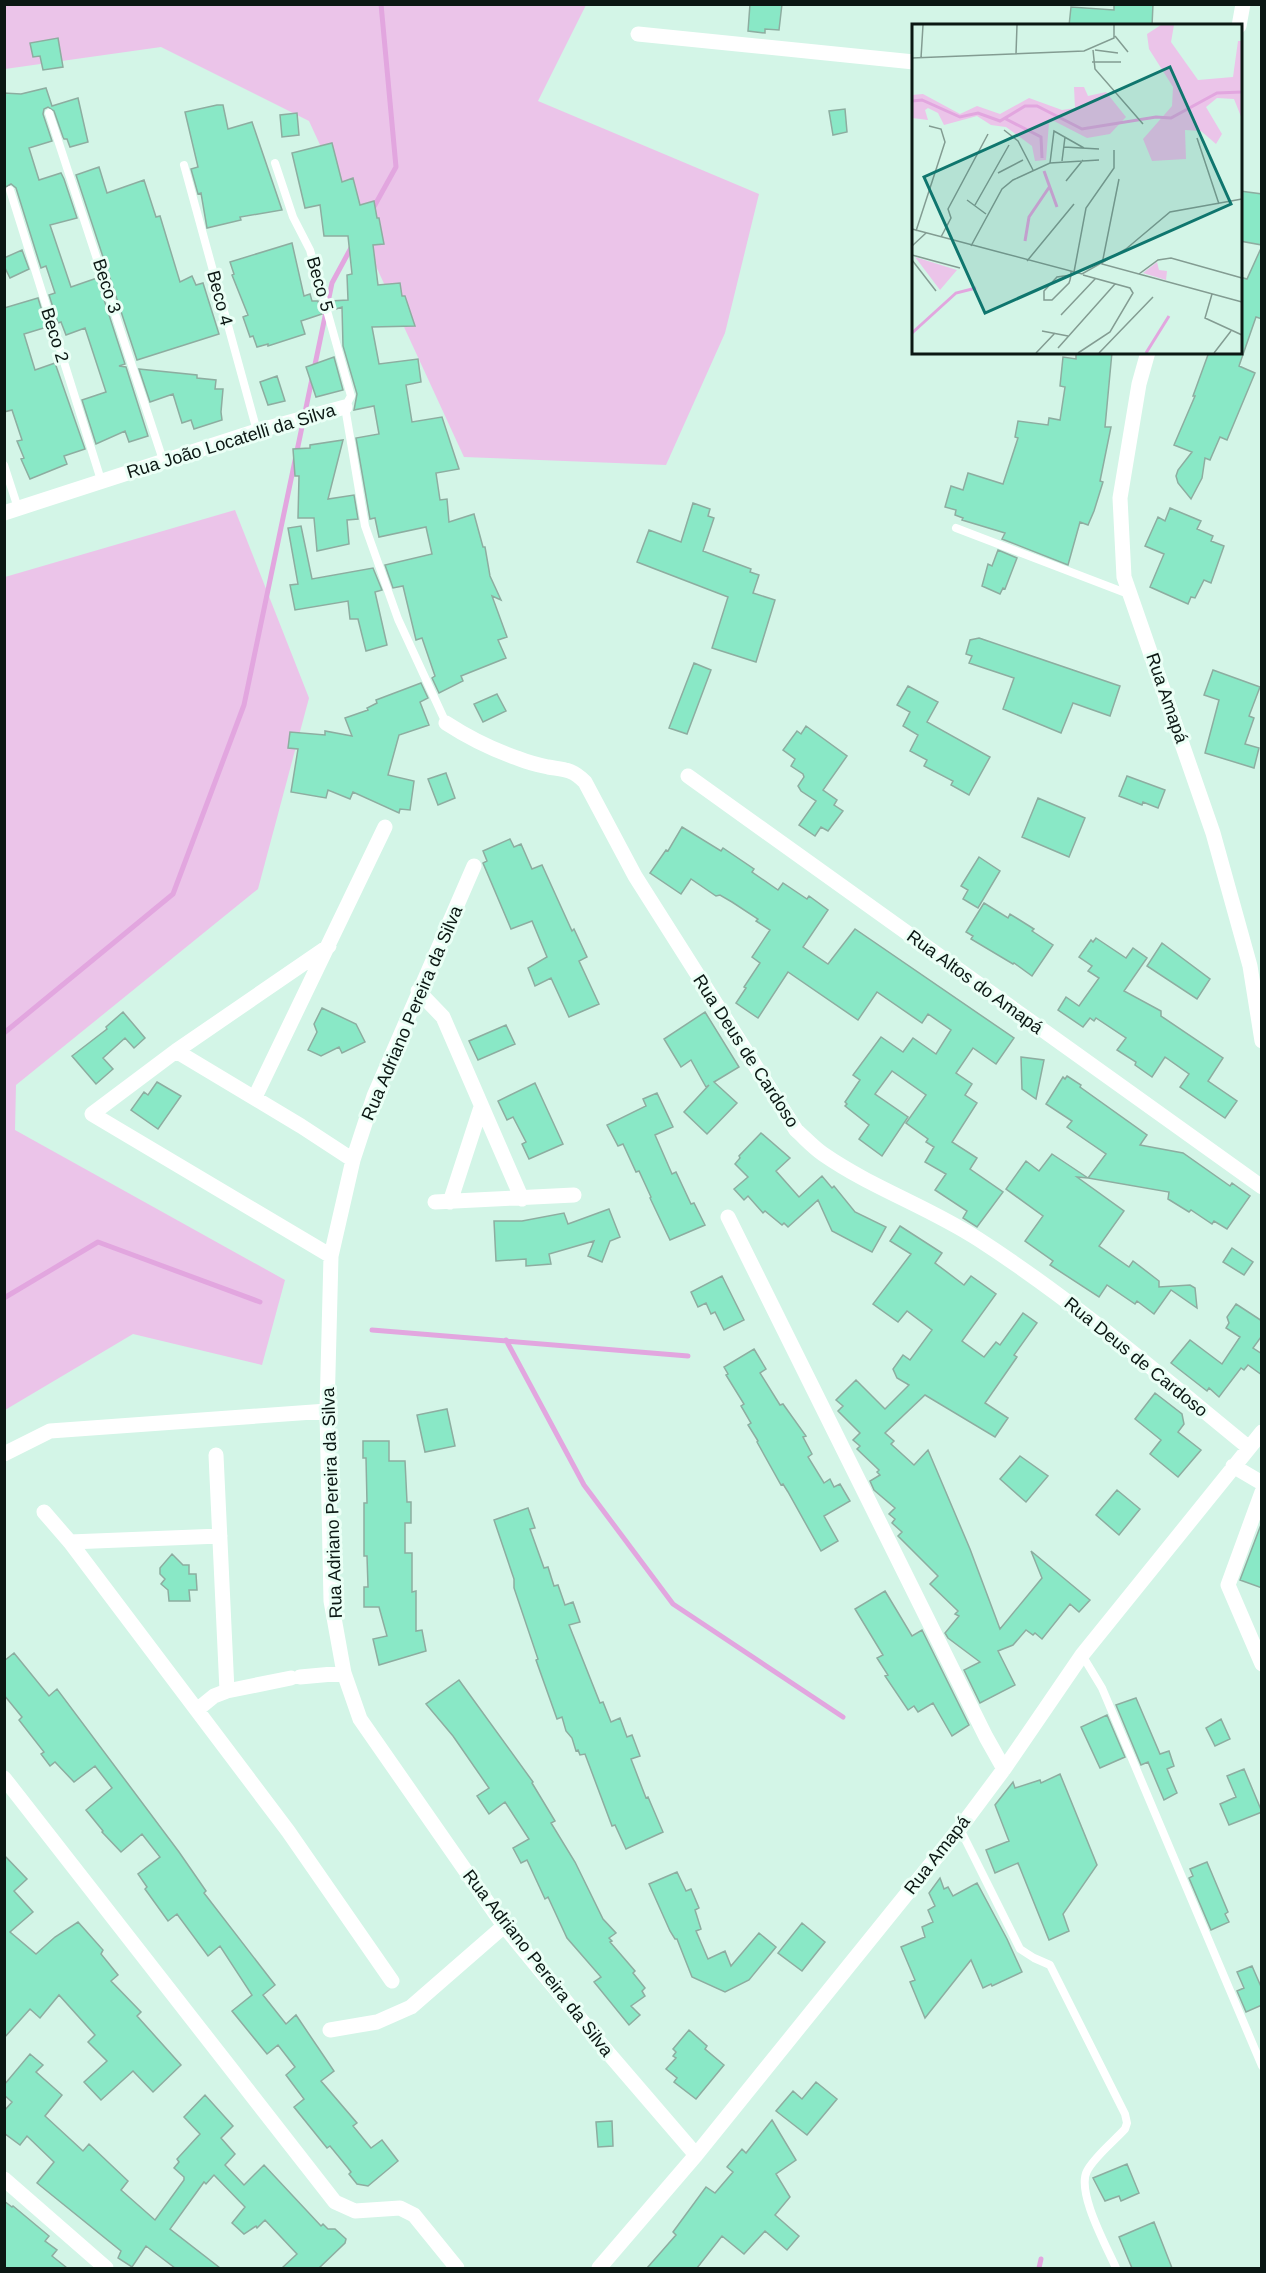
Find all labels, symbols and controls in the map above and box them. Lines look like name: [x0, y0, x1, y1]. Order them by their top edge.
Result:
inset map: [912, 24, 1242, 354]
street label: Beco 5: [303, 254, 337, 314]
street label: Beco 3: [89, 256, 125, 316]
street label: Beco 4: [203, 268, 237, 328]
street label: Beco 2: [37, 305, 73, 365]
street label: Rua João Locatelli da Silva: [124, 399, 339, 482]
street label: Rua Amapá: [1142, 650, 1192, 747]
street label: Rua Adriano Pereira da Silva: [358, 902, 467, 1123]
street label: Rua Altos do Amapá: [903, 926, 1048, 1039]
street label: Rua Deus de Cardoso: [689, 971, 803, 1131]
street label: Rua Deus de Cardoso: [1060, 1293, 1212, 1421]
street label: Rua Adriano Pereira da Silva: [318, 1386, 346, 1619]
street label: Rua Amapá: [900, 1811, 974, 1898]
street label: Rua Adriano Pereira da Silva: [459, 1866, 618, 2061]

